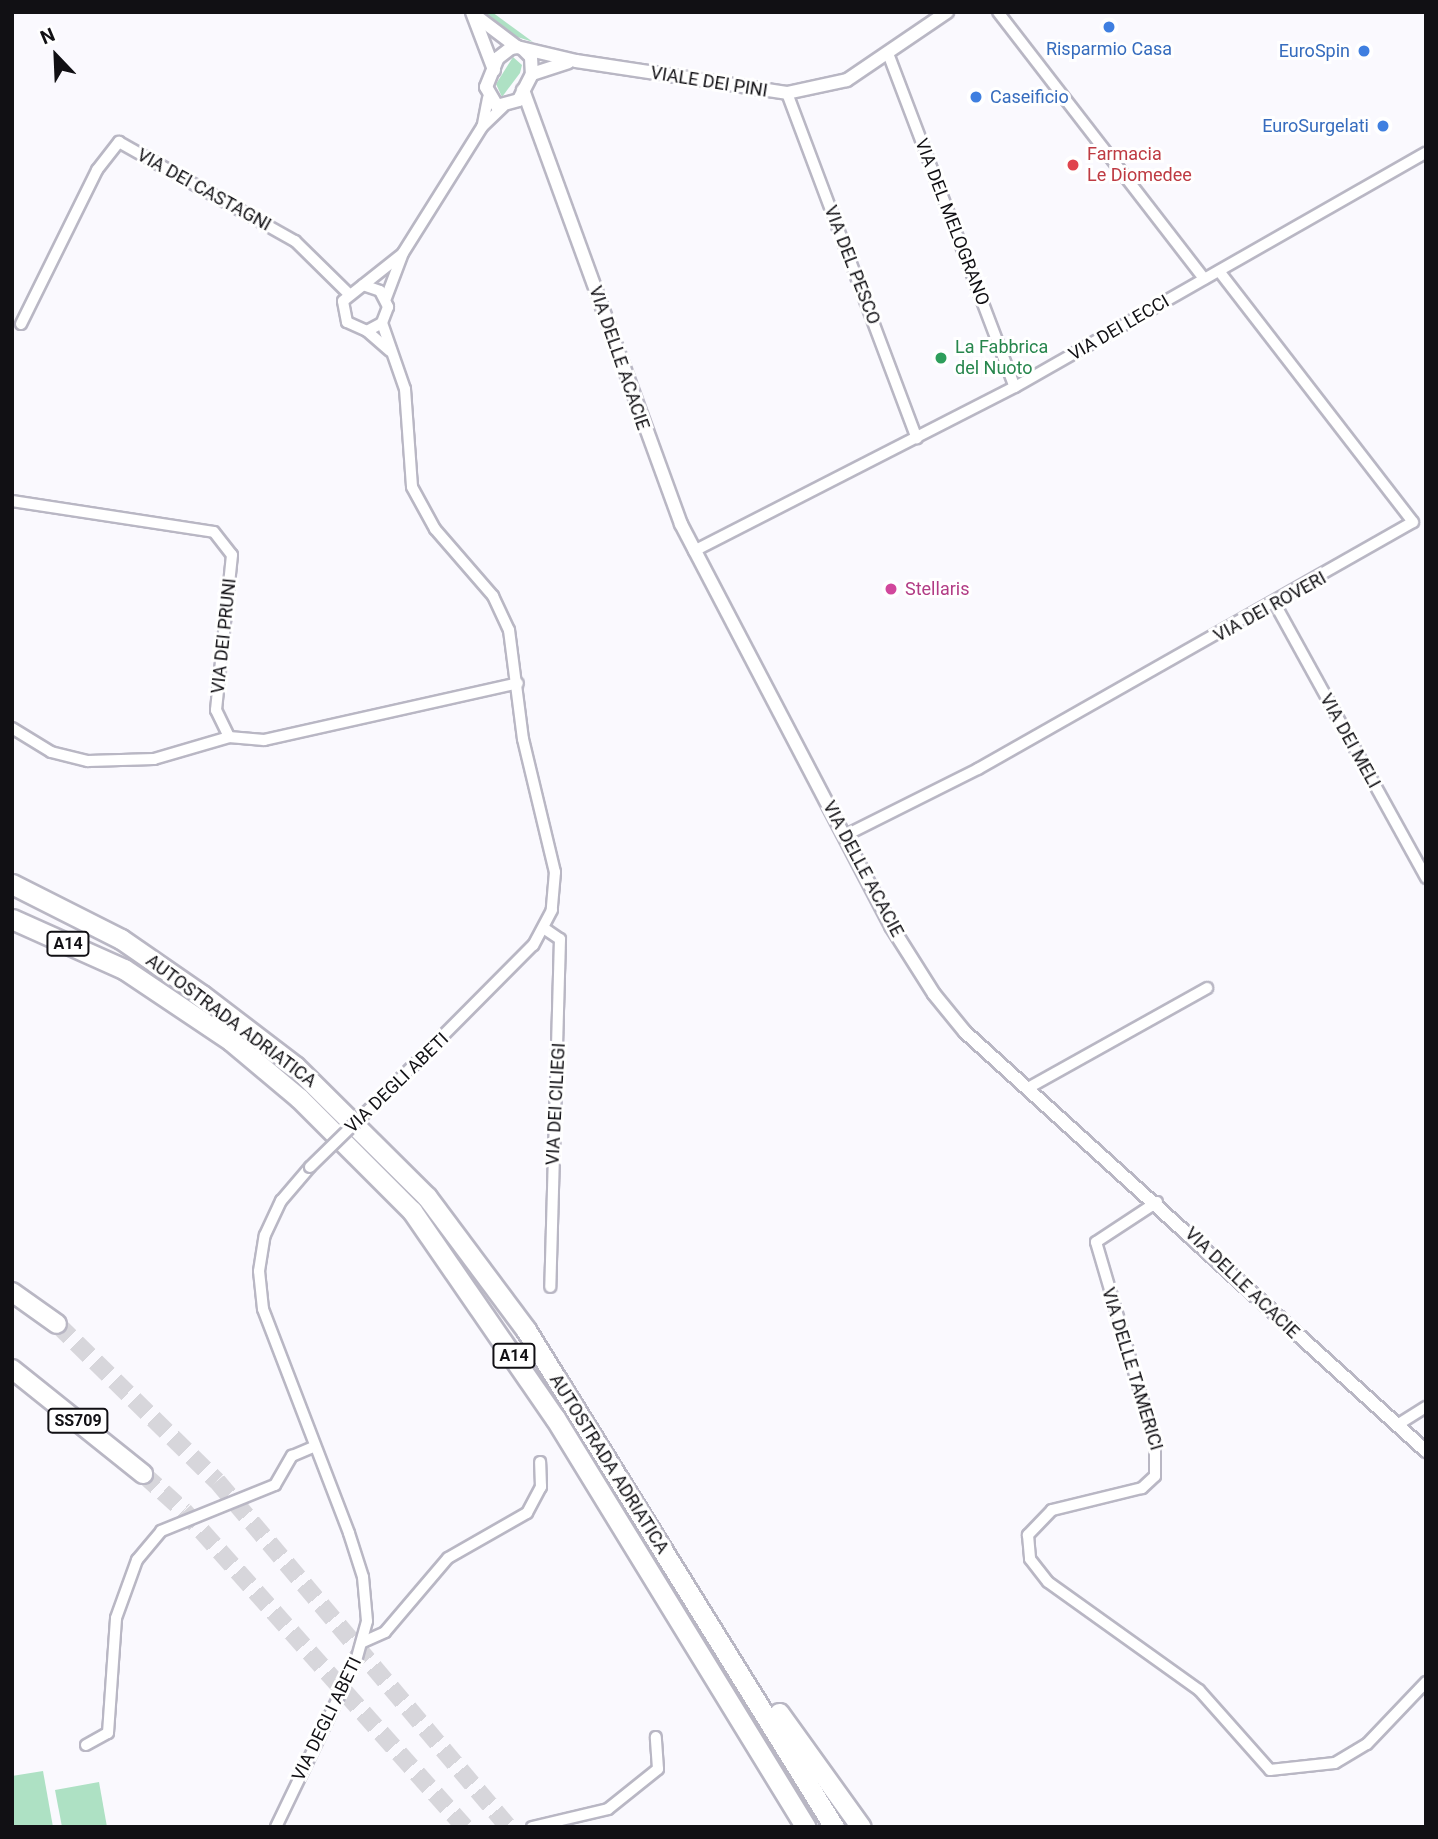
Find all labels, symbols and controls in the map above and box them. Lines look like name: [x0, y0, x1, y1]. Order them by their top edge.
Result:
marker: Risparmio Casa: [1101, 19, 1117, 35]
north arrow: [21, 21, 91, 91]
text: N: [37, 23, 58, 49]
place label: Risparmio Casa: [1046, 38, 1172, 60]
place label: EuroSpin: [1279, 40, 1350, 62]
marker: EuroSpin: [1356, 43, 1372, 59]
street label: VIALE DEI PINI: [649, 62, 769, 102]
place label: Caseificio: [990, 86, 1069, 108]
marker: Caseificio: [968, 89, 984, 105]
place label: EuroSurgelati: [1262, 115, 1369, 137]
marker: EuroSurgelati: [1375, 118, 1391, 134]
street label: VIA DEL MELOGRANO: [910, 136, 994, 308]
street label: VIA DEI CASTAGNI: [133, 144, 275, 236]
place label: Farmacia Le Diomedee: [1087, 144, 1192, 186]
marker: Farmacia Le Diomedee: [1065, 157, 1081, 173]
street label: VIA DEL PESCO: [819, 203, 885, 327]
street label: VIA DELLE ACACIE: [584, 283, 654, 433]
street label: VIA DEI LECCI: [1065, 291, 1173, 365]
place label: La Fabbrica del Nuoto: [955, 337, 1048, 380]
marker: La Fabbrica del Nuoto: [933, 350, 949, 366]
street label: VIA DEI ROVERI: [1210, 567, 1330, 647]
street label: VIA DEI PRUNI: [207, 577, 241, 695]
place label: Stellaris: [905, 578, 969, 600]
marker: Stellaris: [883, 581, 899, 597]
street label: VIA DEI MELI: [1315, 690, 1385, 792]
street label: VIA DELLE ACACIE: [818, 797, 908, 941]
road number: A14: [45, 932, 91, 956]
street label: AUTOSTRADA ADRIATICA: [142, 950, 320, 1092]
street label: VIA DEGLI ABETI: [341, 1028, 453, 1138]
street label: VIA DEI CILIEGI: [542, 1042, 570, 1166]
street label: VIA DELLE ACACIE: [1180, 1223, 1304, 1343]
street label: VIA DELLE TAMERICI: [1097, 1285, 1167, 1453]
road number: A14: [491, 1344, 537, 1368]
street label: AUTOSTRADA ADRIATICA: [545, 1370, 673, 1558]
road number: SS709: [46, 1408, 110, 1434]
street label: VIA DEGLI ABETI: [288, 1654, 366, 1784]

